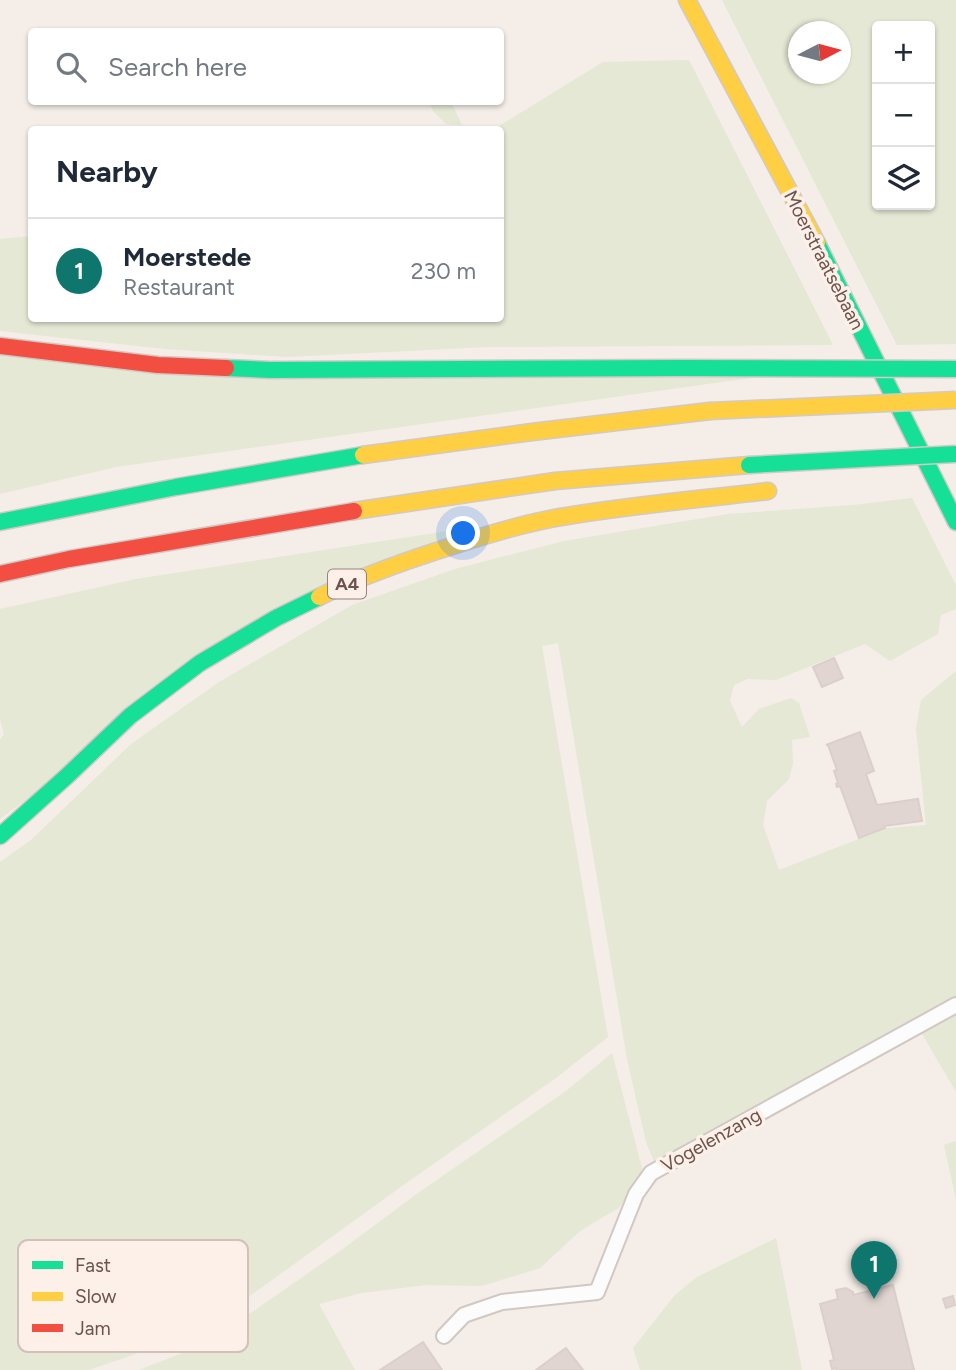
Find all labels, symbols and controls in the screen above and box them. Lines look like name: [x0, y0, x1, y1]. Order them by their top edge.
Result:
north arrow: [788, 21, 851, 84]
map controls: [872, 21, 935, 210]
button: +: [872, 21, 935, 84]
search box: [28, 28, 504, 105]
icon: search: [52, 48, 90, 86]
text: Search here: [108, 51, 247, 83]
button: −: [872, 84, 935, 147]
button: layers: [872, 147, 935, 210]
text: Nearby: [56, 153, 158, 190]
street label: Moerstraatsebaan: [779, 186, 869, 334]
text: Moerstede: [123, 241, 251, 273]
text: 1: [74, 257, 84, 285]
text: 230 m: [411, 257, 476, 285]
text: Restaurant: [123, 273, 235, 301]
your location: [446, 516, 480, 550]
road number: A4: [328, 570, 366, 598]
street label: Vogelenzang: [657, 1103, 765, 1177]
legend: [18, 1240, 248, 1352]
pin: 1: [851, 1241, 897, 1299]
text: Fast: [75, 1254, 111, 1277]
text: Slow: [75, 1285, 117, 1308]
text: Jam: [75, 1317, 111, 1340]

